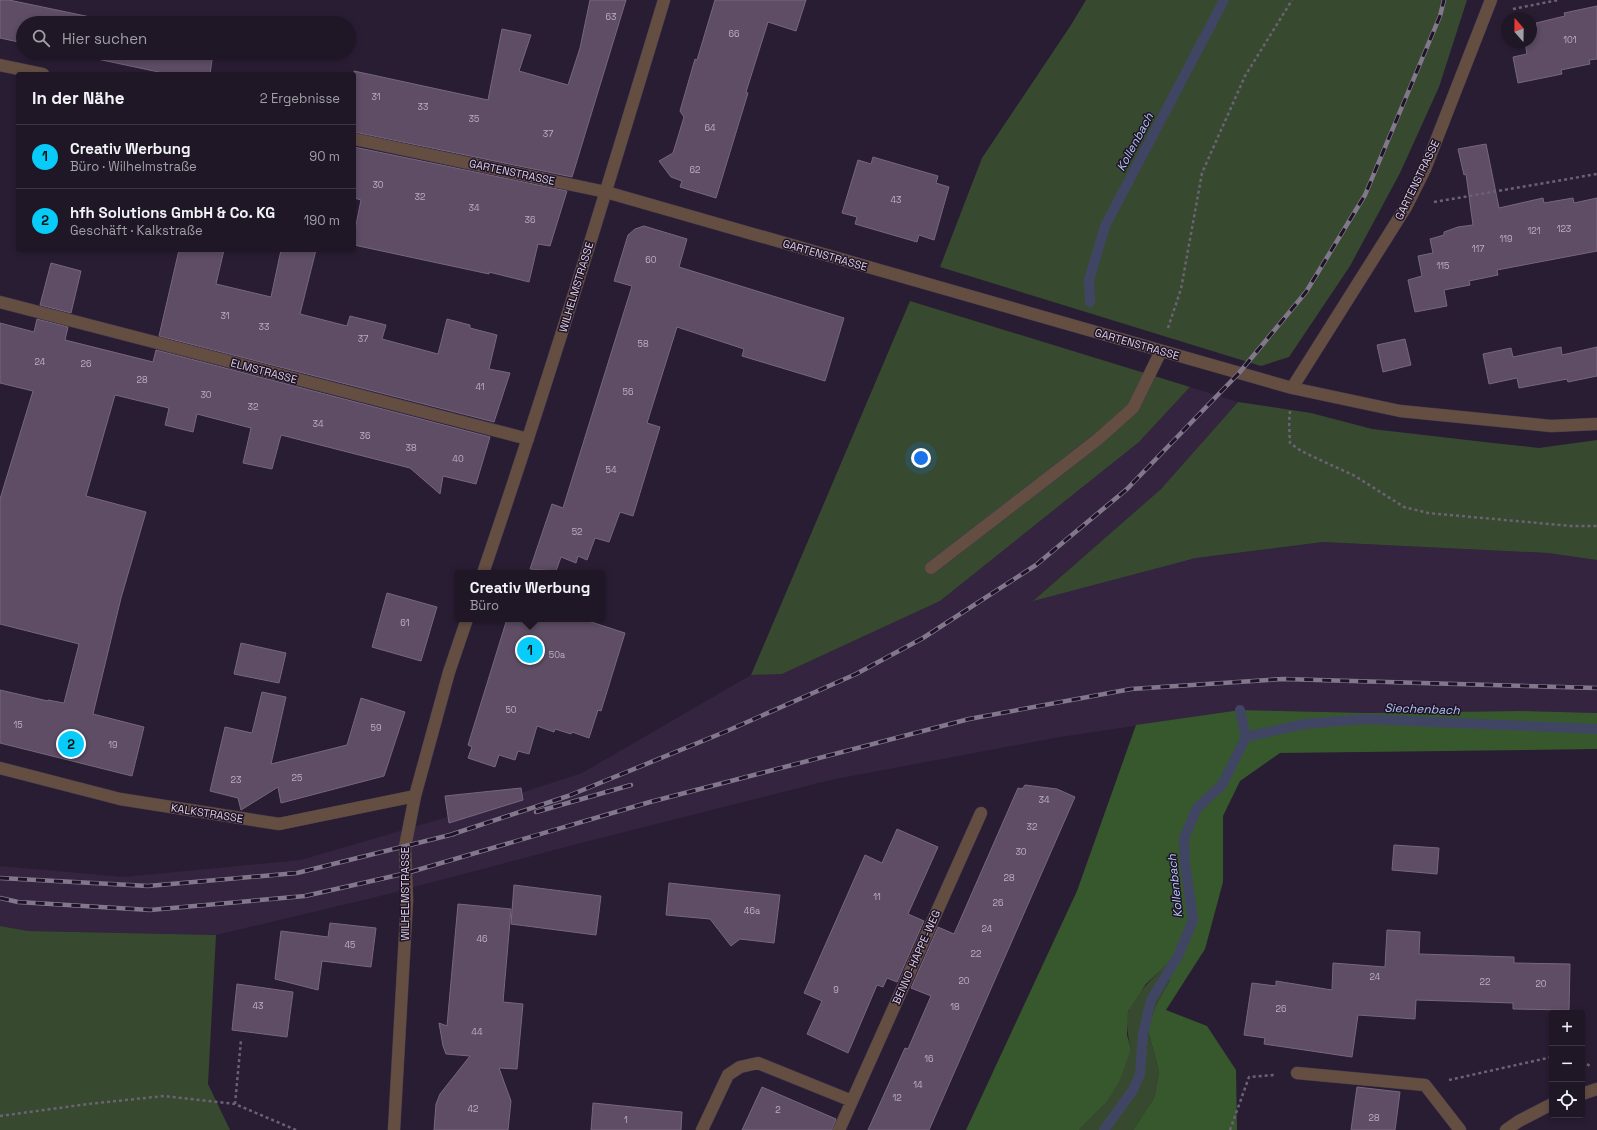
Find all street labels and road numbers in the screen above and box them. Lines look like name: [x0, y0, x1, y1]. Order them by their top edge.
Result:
street label: GARTENSTRASSE: [1392, 138, 1442, 222]
street label: GARTENSTRASSE: [468, 156, 556, 188]
street label: GARTENSTRASSE: [781, 236, 869, 274]
street label: WILHELMSTRASSE: [556, 240, 596, 334]
street label: GARTENSTRASSE: [1093, 325, 1181, 363]
street label: ELMSTRASSE: [229, 355, 299, 387]
street label: KALKSTRASSE: [170, 800, 244, 826]
street label: WILHELMSTRASSE: [398, 847, 412, 941]
street label: BENNO-HAPPE-WEG: [889, 908, 943, 1006]

